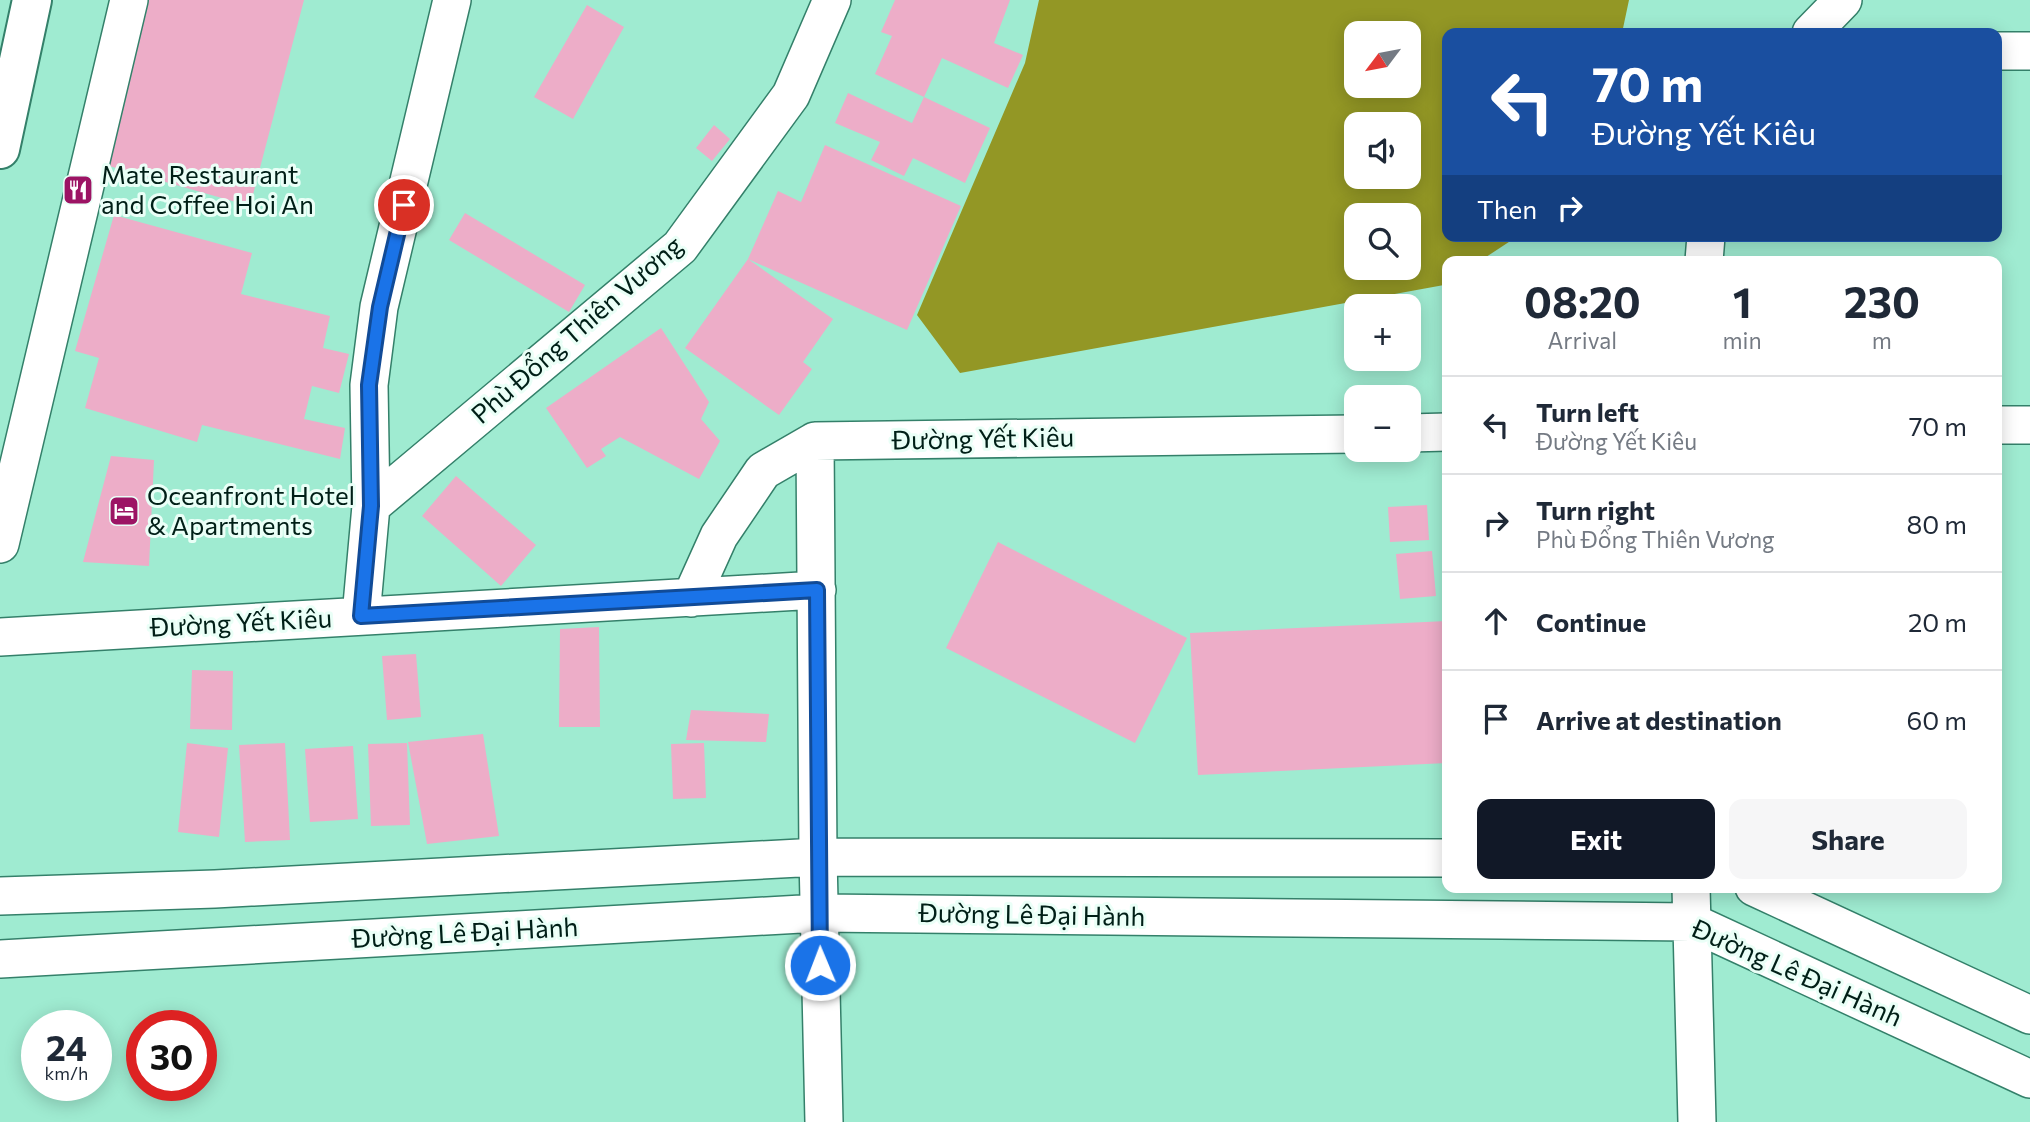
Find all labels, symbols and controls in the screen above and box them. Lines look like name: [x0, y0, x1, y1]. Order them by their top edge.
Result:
north arrow: [1344, 21, 1421, 98]
map controls: [1344, 21, 1421, 462]
text: 70 m: [1592, 52, 1703, 112]
icon: left: [1477, 56, 1568, 147]
button: sound: [1344, 112, 1421, 189]
text: Đường Yết Kiêu: [1592, 112, 1816, 152]
place label: Mate Restaurant and Coffee Hoi An: [101, 158, 314, 219]
restaurant icon: Mate Restaurant and Coffee Hoi An: [61, 173, 95, 207]
pin: [374, 175, 434, 235]
icon: arrive: [385, 186, 423, 224]
icon: right: [1551, 189, 1589, 227]
text: Then: [1477, 193, 1537, 224]
button: search: [1344, 203, 1421, 280]
street label: Phù Đổng Thiên Vương: [464, 229, 688, 429]
text: 08:20: [1524, 275, 1641, 327]
text: 1: [1733, 275, 1752, 327]
text: 230: [1844, 275, 1920, 327]
button: +: [1344, 294, 1421, 371]
text: Arrival: [1547, 326, 1617, 354]
text: min: [1723, 326, 1762, 354]
text: m: [1872, 326, 1892, 354]
button: −: [1344, 385, 1421, 462]
text: Turn left: [1536, 396, 1639, 427]
icon: left: [1477, 406, 1515, 444]
text: 70 m: [1909, 410, 1967, 441]
street label: Đường Yết Kiêu: [891, 420, 1074, 455]
text: Đường Yết Kiêu: [1536, 427, 1697, 455]
place label: Oceanfront Hotel & Apartments: [147, 479, 355, 540]
hotel icon: Oceanfront Hotel & Apartments: [107, 494, 141, 528]
text: Turn right: [1536, 494, 1655, 525]
icon: right: [1477, 504, 1515, 542]
text: 80 m: [1907, 508, 1967, 539]
text: Phù Đổng Thiên Vương: [1536, 525, 1775, 553]
street label: Đường Yết Kiêu: [148, 601, 333, 642]
icon: ahead: [1477, 602, 1515, 640]
text: Continue: [1536, 606, 1646, 637]
text: 20 m: [1908, 606, 1967, 637]
icon: arrive: [1477, 700, 1515, 738]
text: Arrive at destination: [1536, 704, 1782, 735]
text: 60 m: [1907, 704, 1967, 735]
button: Exit: [1477, 799, 1715, 879]
button: Share: [1729, 799, 1967, 879]
street label: Đường Lê Đại Hành: [917, 896, 1146, 931]
street label: Đường Lê Đại Hành: [350, 910, 579, 953]
street label: Đường Lê Đại Hành: [1687, 911, 1907, 1032]
position arrow: [783, 928, 857, 1002]
speed limit sign: 30: [126, 1010, 217, 1101]
text: 24: [46, 1025, 87, 1068]
text: km/h: [45, 1062, 88, 1084]

